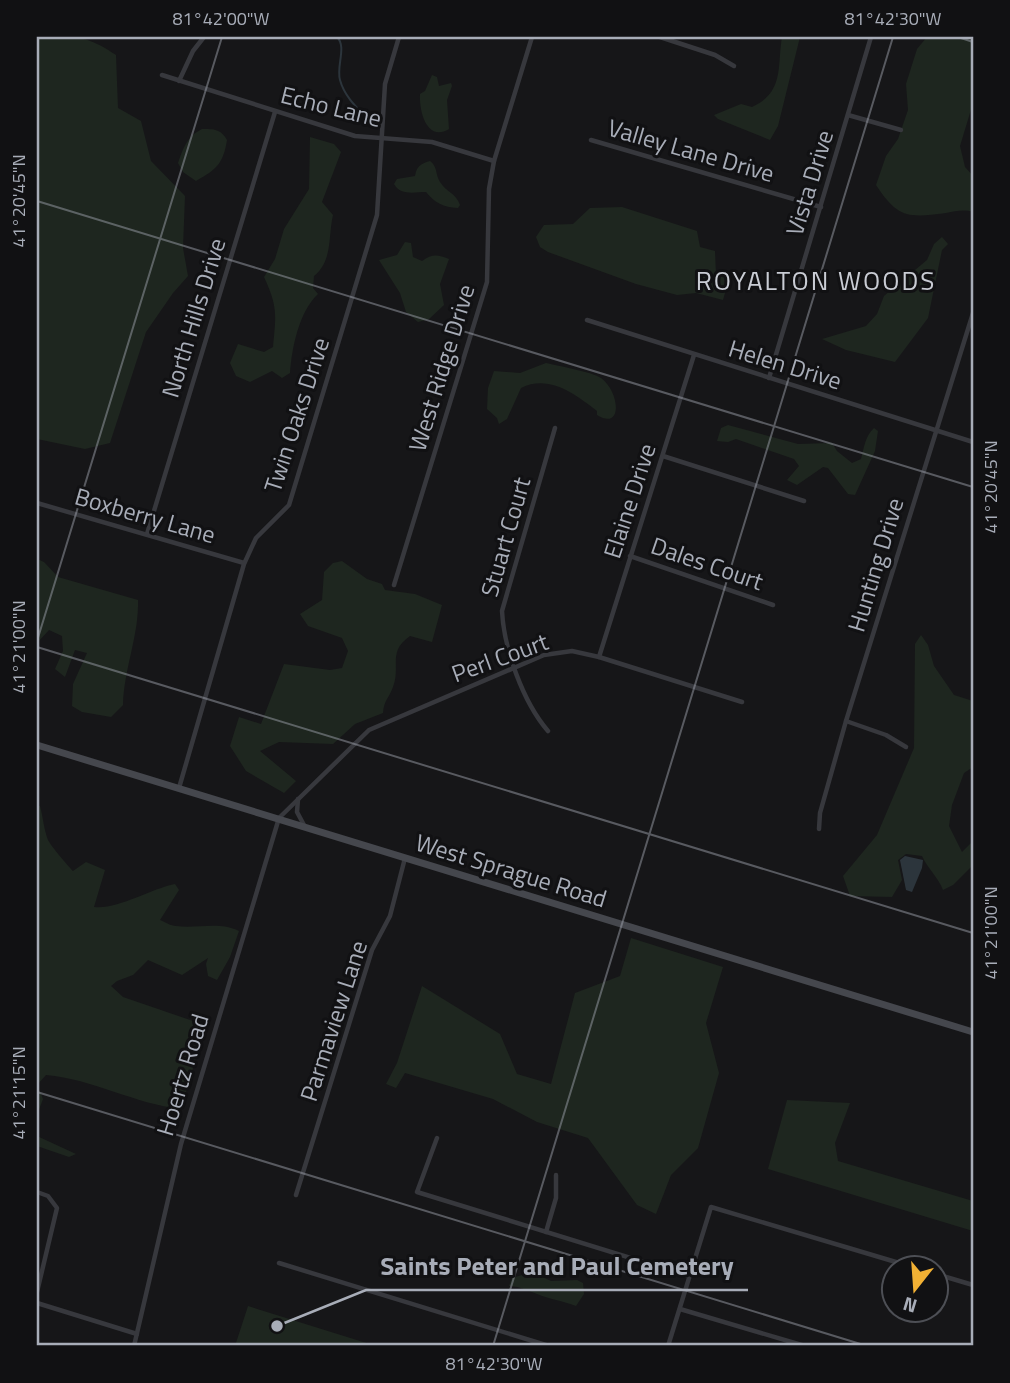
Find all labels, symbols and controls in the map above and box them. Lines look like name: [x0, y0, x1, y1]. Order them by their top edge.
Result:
text: 81°42'00"W: [173, 5, 270, 32]
text: 81°42'30"W: [845, 5, 942, 32]
street label: Echo Lane: [277, 76, 386, 136]
street label: Valley Lane Drive: [604, 109, 779, 191]
street label: Vista Drive: [776, 126, 842, 240]
text: 41°20'45"N: [5, 154, 32, 248]
street label: North Hills Drive: [152, 233, 234, 402]
district label: ROYALTON WOODS: [696, 261, 936, 300]
street label: West Ridge Drive: [399, 280, 484, 456]
street label: Helen Drive: [724, 330, 846, 398]
street label: Twin Oaks Drive: [254, 333, 338, 497]
street label: Elaine Drive: [594, 439, 665, 563]
text: 41°20'45"N: [977, 440, 1004, 534]
street label: Stuart Court: [471, 472, 539, 601]
street label: Boxberry Lane: [71, 478, 220, 552]
street label: Hunting Drive: [838, 493, 912, 636]
street label: Dales Court: [646, 527, 769, 599]
text: 41°21'00"N: [5, 600, 32, 694]
street label: Perl Court: [446, 623, 554, 691]
street label: West Sprague Road: [411, 824, 611, 916]
text: 41°21'00"N: [977, 886, 1004, 980]
street label: Parmaview Lane: [290, 936, 376, 1106]
street label: Hoertz Road: [146, 1009, 218, 1140]
text: 41°21'15"N: [5, 1046, 32, 1140]
callout: Saints Peter and Paul Cemetery: [366, 1243, 748, 1290]
text: Saints Peter and Paul Cemetery: [380, 1246, 734, 1285]
north arrow: [880, 1254, 950, 1324]
text: N: [899, 1290, 920, 1322]
text: 81°42'30"W: [446, 1350, 543, 1377]

